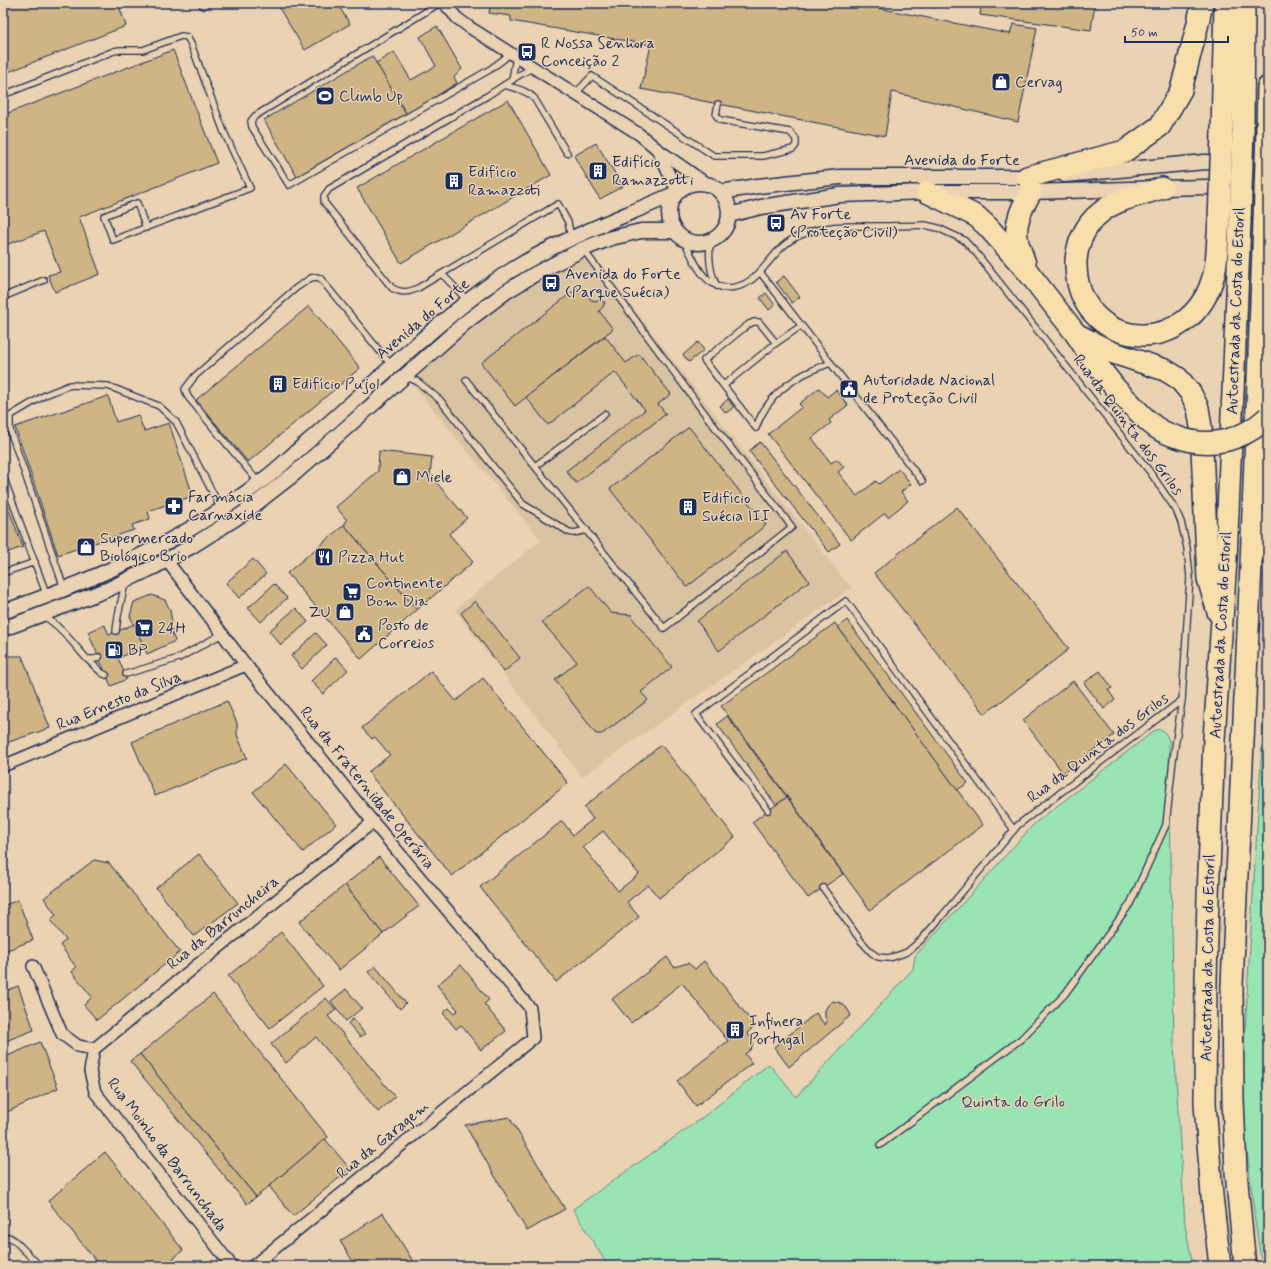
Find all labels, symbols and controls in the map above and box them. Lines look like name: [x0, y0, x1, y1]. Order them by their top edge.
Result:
scale bar: [1125, 18, 1228, 44]
text: 50 m: [1131, 25, 1158, 41]
place label: R Nossa Senhora Conceição 2: [541, 33, 655, 72]
bus stop icon: R Nossa Senhora Conceição 2: [516, 41, 538, 63]
shop icon: Cervag: [990, 71, 1012, 93]
place label: Cervag: [1015, 72, 1062, 93]
sports icon: Climb Up: [314, 85, 336, 107]
place label: Climb Up: [339, 86, 403, 107]
street label: Avenida do Forte: [904, 150, 1020, 171]
place label: Edifício Ramazzotti: [612, 152, 694, 191]
building icon: Edifício Ramazzotti: [587, 160, 609, 182]
place label: Edifício Ramazzoti: [468, 162, 540, 201]
building icon: Edifício Ramazzoti: [443, 170, 465, 192]
place label: Av Forte (Proteção Civil): [790, 204, 898, 243]
street label: Autoestrada da Costa do Estoril: [1222, 207, 1250, 415]
bus stop icon: Av Forte (Proteção Civil): [765, 212, 787, 234]
place label: Avenida do Forte (Parque Suécia): [565, 264, 681, 303]
bus stop icon: Avenida do Forte (Parque Suécia): [540, 272, 562, 294]
street label: Avenida do Forte: [372, 274, 474, 364]
street label: Rua da Quinta dos Grilos: [1068, 350, 1188, 500]
place label: Autoridade Nacional de Proteção Civil: [863, 370, 995, 409]
building icon: Edifício Pujol: [267, 373, 289, 395]
place label: Edifício Pujol: [292, 374, 379, 395]
public building icon: Autoridade Nacional de Proteção Civil: [838, 378, 860, 400]
shop icon: Miele: [391, 466, 413, 488]
place label: Miele: [416, 467, 453, 488]
place label: Farmácia Carnaxide: [188, 487, 263, 526]
place label: Edifício Suécia III: [702, 488, 770, 527]
pharmacy icon: Farmácia Carnaxide: [163, 495, 185, 517]
building icon: Edifício Suécia III: [677, 496, 699, 518]
place label: Supermercado Biológico Brio: [100, 528, 193, 567]
street label: Autoestrada da Costa do Estoril: [1205, 531, 1237, 739]
shop icon: Supermercado Biológico Brio: [75, 536, 97, 558]
restaurant icon: Pizza Hut: [313, 546, 335, 568]
place label: Pizza Hut: [338, 547, 405, 568]
place label: Continente Bom Dia: [366, 573, 443, 612]
supermarket icon: Continente Bom Dia: [341, 581, 363, 603]
shop icon: ZU: [334, 601, 356, 623]
place label: ZU: [309, 602, 331, 623]
place label: Posto de Correios: [378, 615, 434, 654]
supermarket icon: 24H: [133, 617, 155, 639]
place label: 24H: [158, 618, 186, 639]
public building icon: Posto de Correios: [353, 623, 375, 645]
fuel station icon: BP: [103, 639, 125, 661]
place label: BP: [128, 640, 147, 661]
street label: Rua Ernesto da Silva: [53, 666, 185, 736]
street label: Rua da Quinta dos Grilos: [1023, 688, 1173, 808]
street label: Rua da Fraternidade Operária: [295, 702, 439, 874]
street label: Autoestrada da Costa do Estoril: [1196, 854, 1220, 1062]
street label: Rua da Barruncheira: [163, 871, 283, 975]
place label: Infinera Portugal: [749, 1011, 805, 1050]
building icon: Infinera Portugal: [724, 1019, 746, 1041]
street label: Rua Moinho da Barrunchada: [102, 1074, 232, 1236]
park label: Quinta do Grilo: [961, 1092, 1065, 1113]
street label: Rua da Garagem: [332, 1096, 434, 1184]

